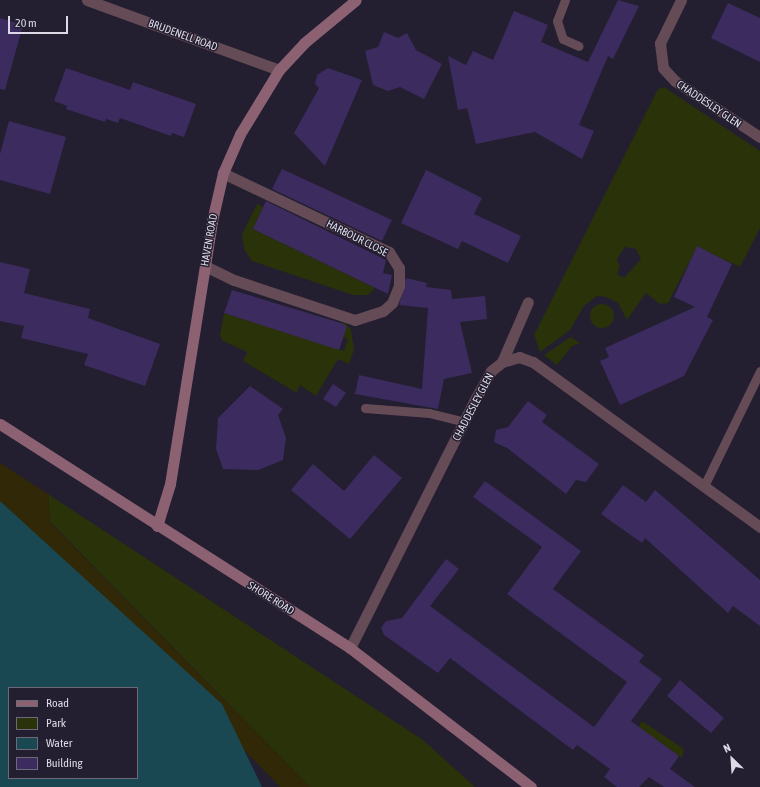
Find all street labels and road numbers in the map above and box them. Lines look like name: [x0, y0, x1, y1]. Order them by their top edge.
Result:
street label: BRUDENELL ROAD: [147, 16, 219, 54]
street label: CHADDESLEY GLEN: [674, 78, 744, 130]
street label: HAVEN ROAD: [198, 213, 220, 267]
street label: HARBOUR CLOSE: [324, 217, 390, 259]
street label: CHADDESLEY GLEN: [450, 371, 496, 443]
street label: SHORE ROAD: [245, 578, 297, 618]

